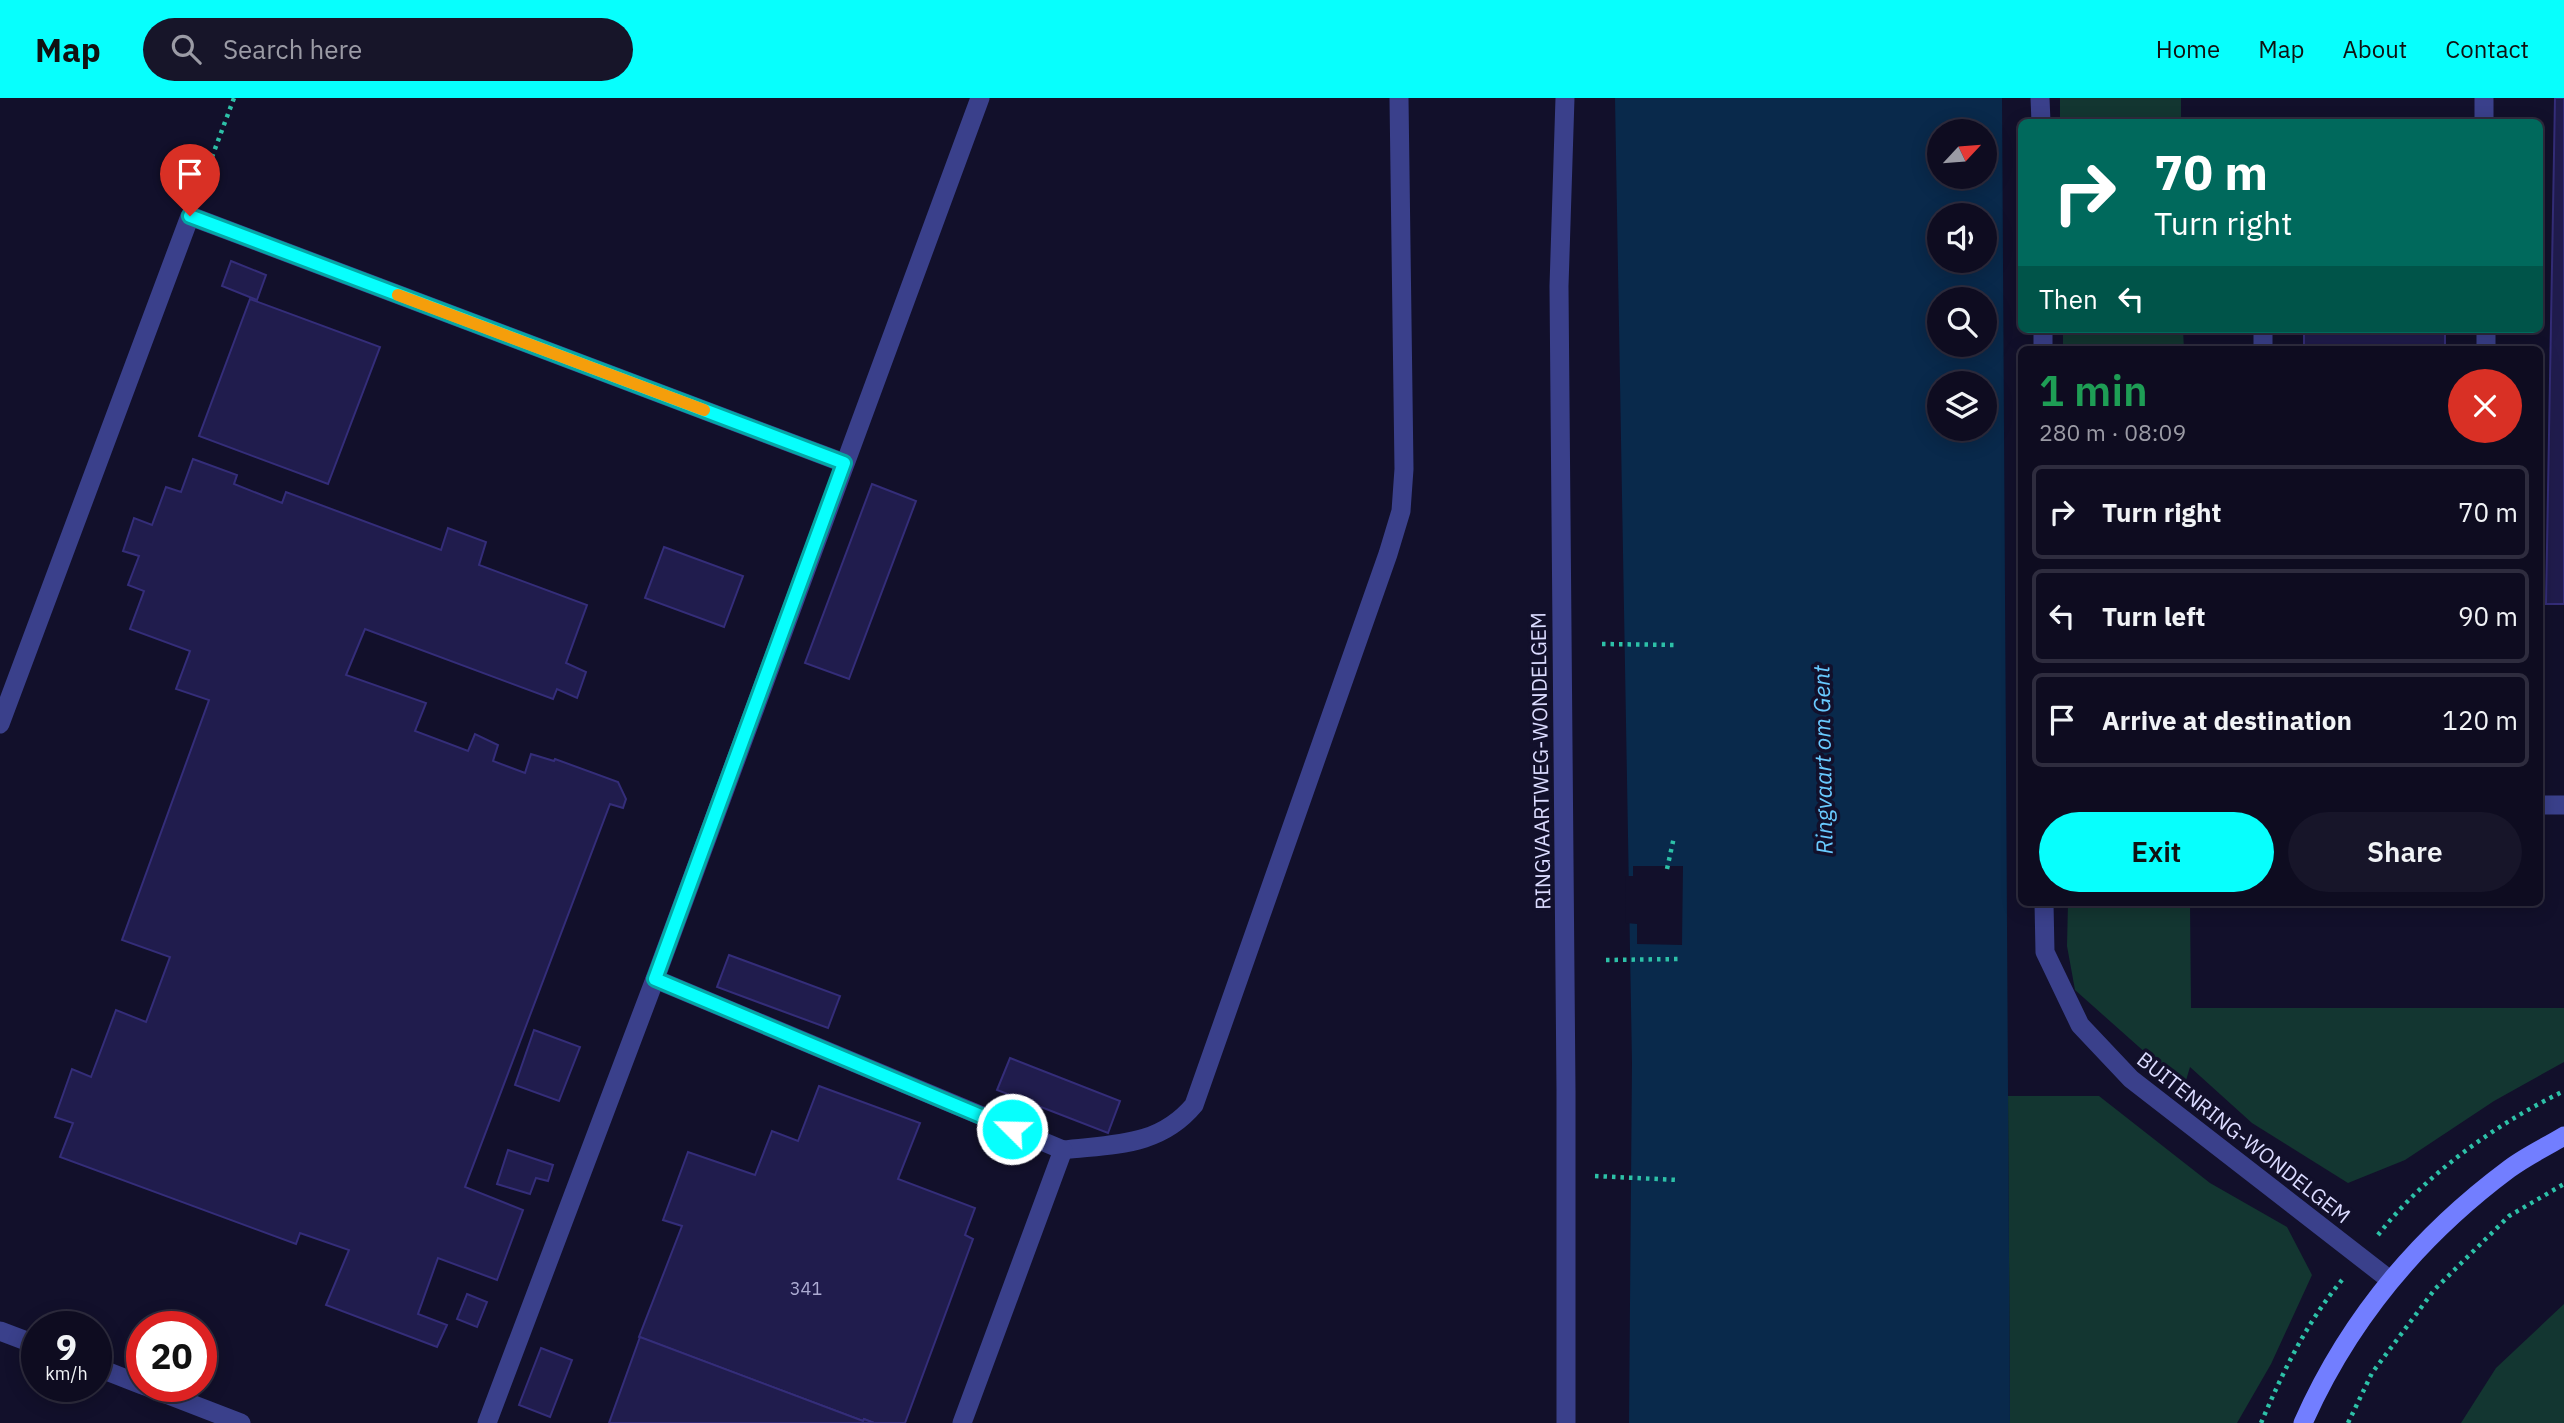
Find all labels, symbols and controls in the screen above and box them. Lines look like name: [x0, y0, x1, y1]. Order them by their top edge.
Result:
search box: [143, 18, 633, 81]
text: Map: [35, 28, 101, 71]
icon: search: [167, 30, 205, 68]
text: Search here: [223, 32, 362, 66]
text: Home: [2156, 33, 2220, 65]
text: Map: [2258, 33, 2304, 65]
text: About: [2342, 33, 2407, 65]
text: Contact: [2445, 33, 2529, 65]
north arrow: [1927, 119, 1997, 189]
map controls: [1927, 119, 1997, 441]
text: 70 m: [2154, 140, 2268, 203]
pin: [160, 144, 220, 216]
icon: right: [2039, 147, 2130, 238]
icon: arrive: [171, 155, 209, 193]
text: Turn right: [2154, 202, 2292, 244]
button: sound: [1927, 203, 1997, 273]
icon: left: [2112, 280, 2150, 318]
text: Then: [2039, 282, 2098, 316]
button: search: [1927, 287, 1997, 357]
text: 1 min: [2039, 363, 2148, 418]
button: close: [2448, 369, 2522, 443]
button: layers: [1927, 371, 1997, 441]
text: 280 m · 08:09: [2039, 417, 2186, 447]
icon: right: [2043, 493, 2081, 531]
text: Turn right: [2102, 495, 2221, 529]
text: 70 m: [2458, 495, 2518, 529]
icon: left: [2043, 597, 2081, 635]
text: Turn left: [2102, 599, 2205, 633]
text: 90 m: [2458, 599, 2518, 633]
street label: RINGVAARTWEG-WONDELGEM: [1523, 612, 1557, 910]
water label: Ringvaart om Gent: [1805, 665, 1839, 855]
icon: arrive: [2043, 701, 2081, 739]
text: Arrive at destination: [2102, 703, 2352, 737]
text: 120 m: [2442, 703, 2518, 737]
button: Exit: [2039, 812, 2274, 892]
button: Share: [2288, 812, 2522, 892]
street label: BUITENRING-WONDELGEM: [2132, 1045, 2356, 1229]
position arrow: [975, 1092, 1049, 1166]
house number: 341: [790, 1277, 822, 1300]
speed limit sign: 20: [126, 1311, 217, 1402]
text: 9: [56, 1324, 77, 1370]
text: km/h: [45, 1362, 88, 1385]

